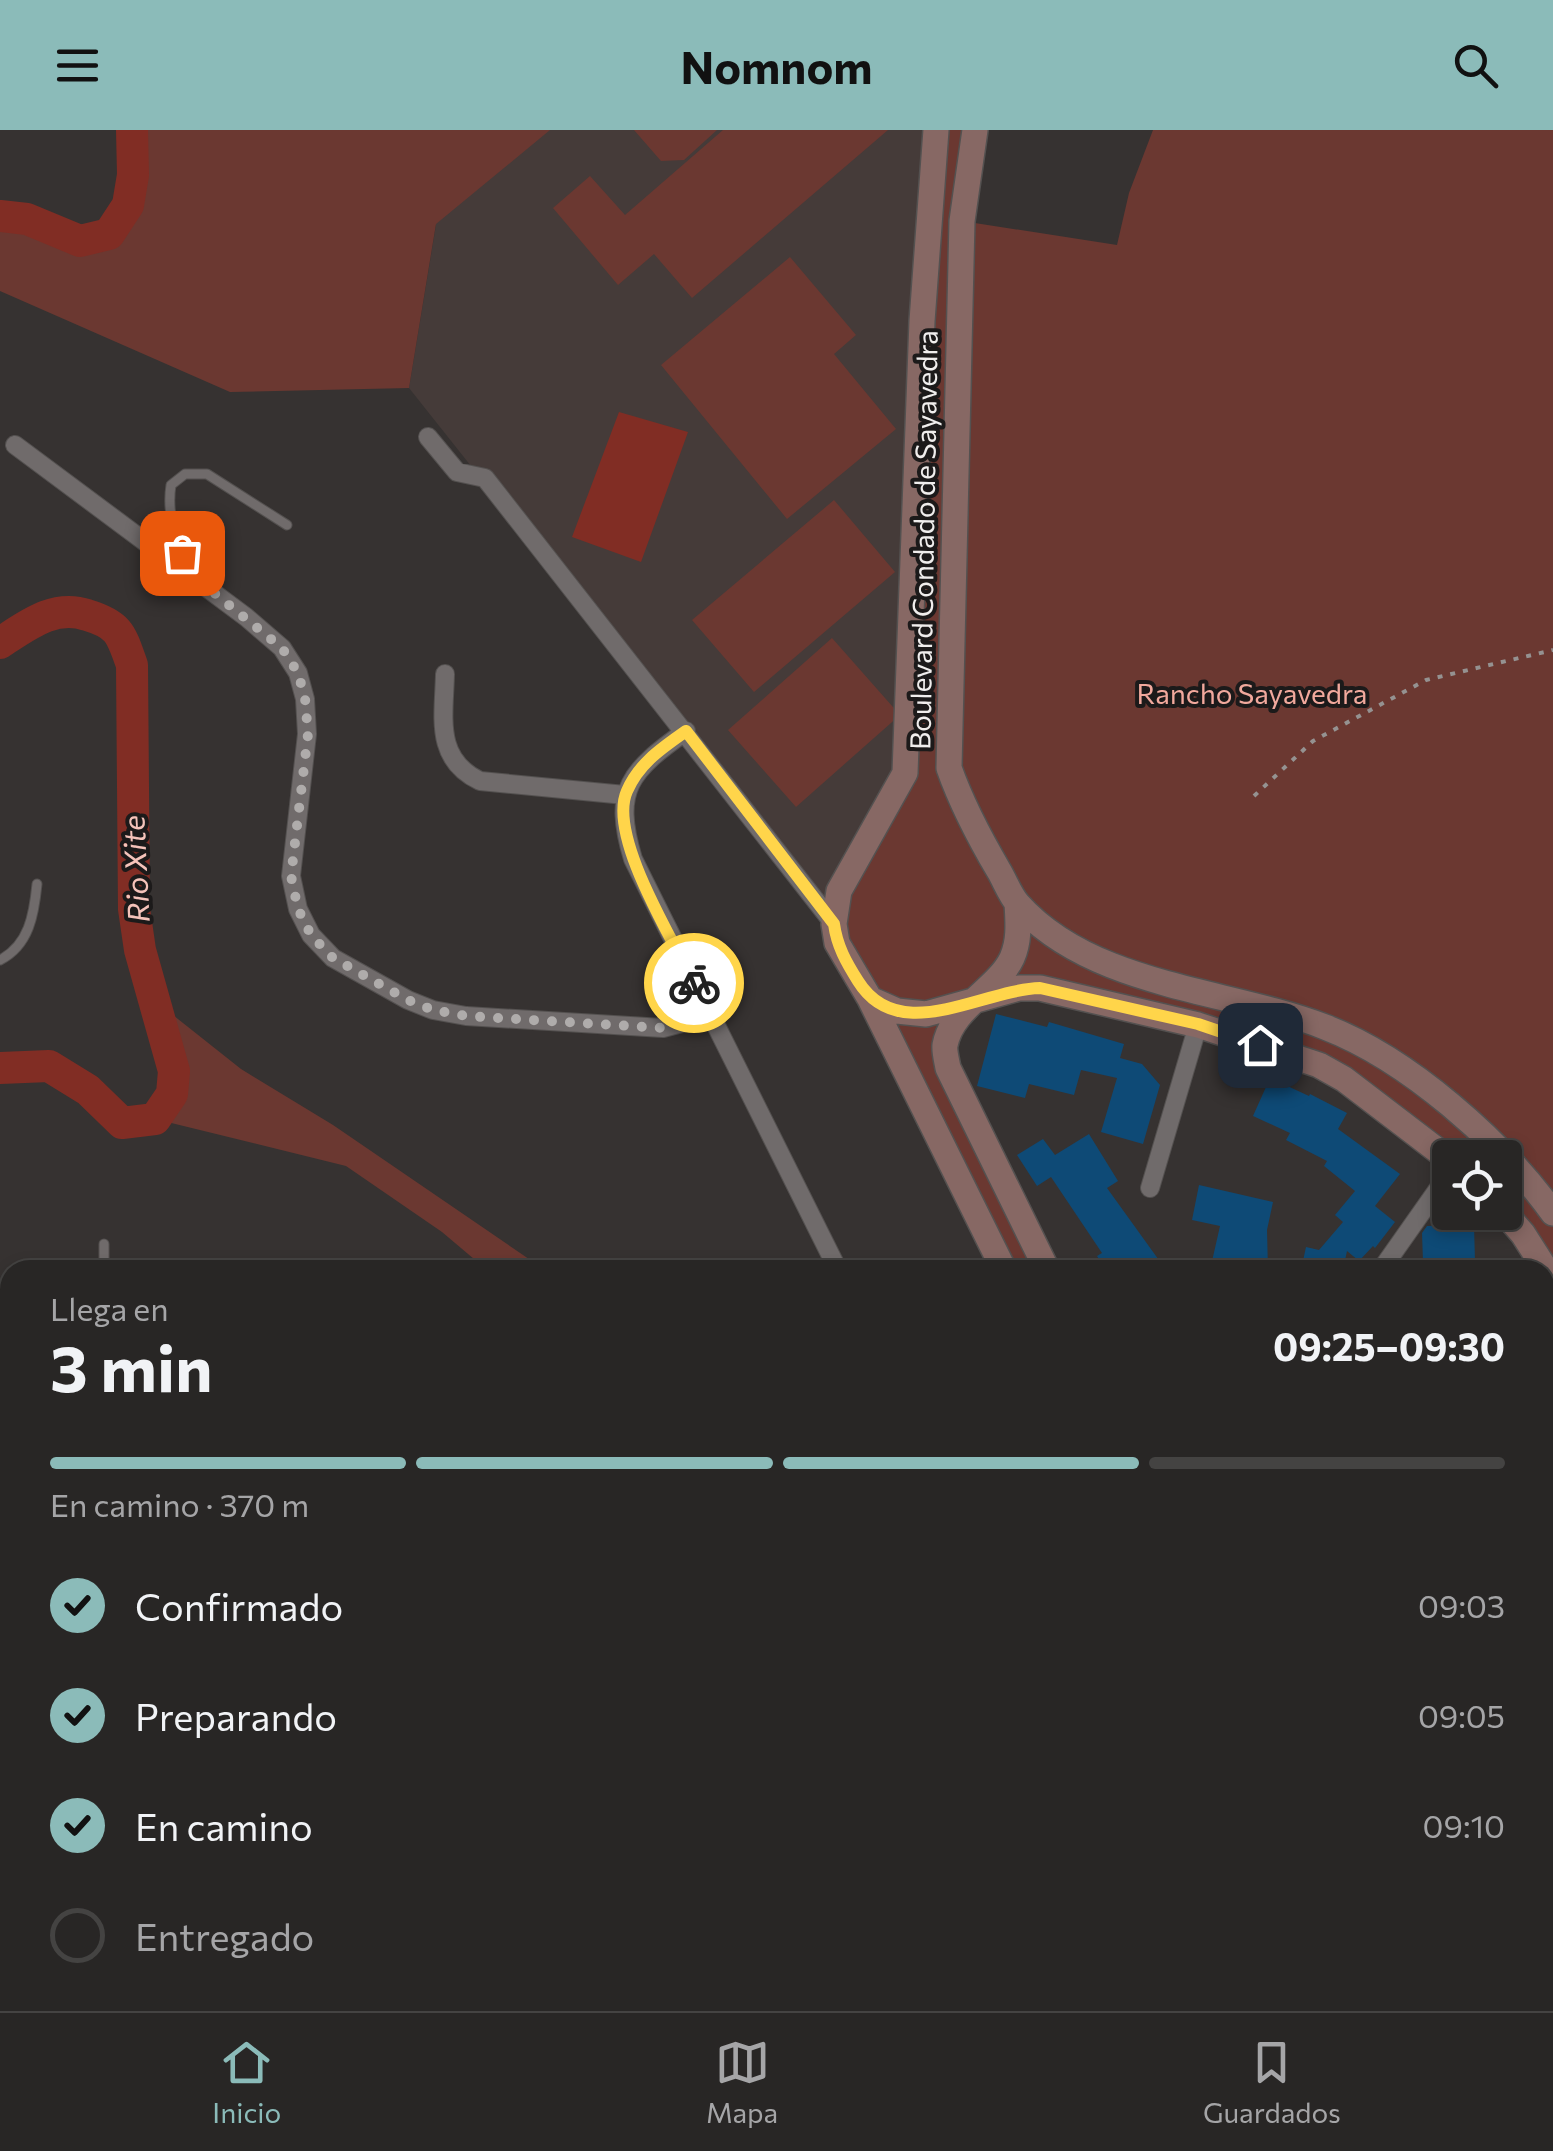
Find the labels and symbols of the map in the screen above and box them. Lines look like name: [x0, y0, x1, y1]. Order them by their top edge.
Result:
street label: Boulevard Condado de Sayavedra: [902, 330, 944, 750]
pin: [140, 511, 225, 596]
park label: Rancho Sayavedra: [1137, 676, 1368, 710]
water label: Rio Xite: [113, 814, 156, 924]
courier: [644, 933, 744, 1033]
pin: [1218, 1003, 1303, 1088]

